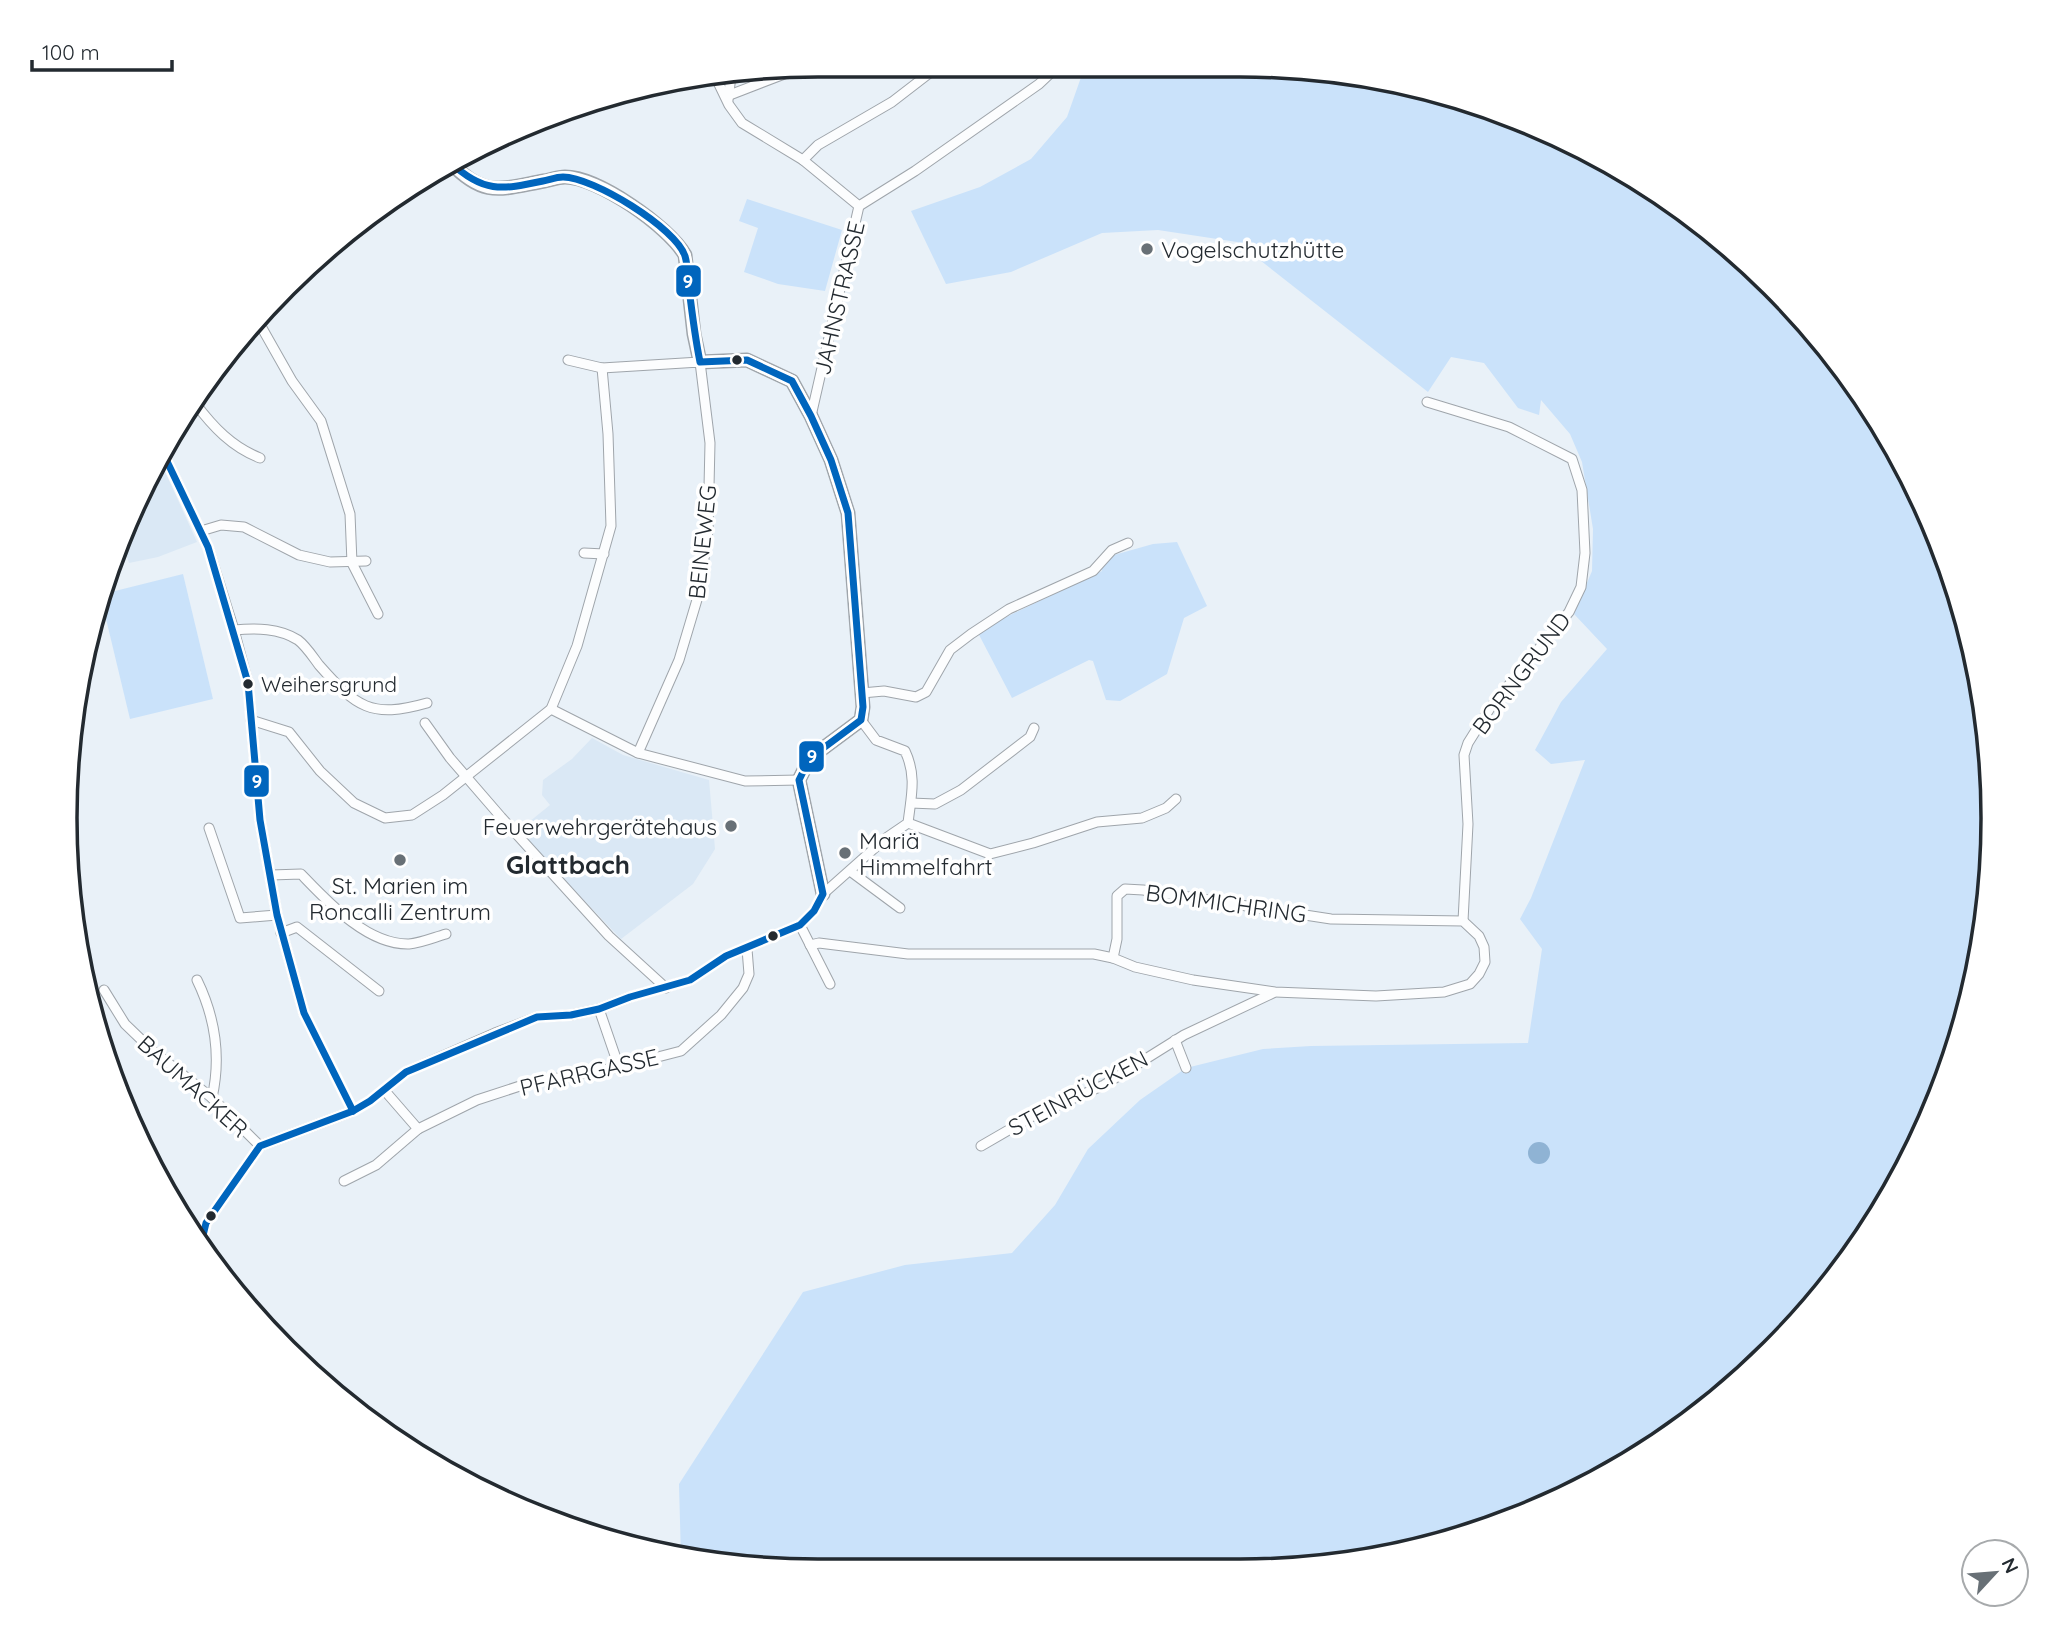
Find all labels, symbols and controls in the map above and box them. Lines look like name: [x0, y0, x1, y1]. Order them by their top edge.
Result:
scale bar: [32, 28, 172, 72]
text: 100 m: [42, 39, 100, 65]
street label: JAHNSTRASSE: [807, 218, 871, 378]
place label: Vogelschutzhütte: [1161, 235, 1344, 264]
marker: Vogelschutzhütte: [1139, 241, 1155, 257]
line badge: 9: [675, 264, 702, 298]
text: 9: [683, 269, 693, 293]
unlabelled marker: [730, 353, 744, 367]
street label: BEINEWEG: [682, 483, 722, 601]
street label: BORNGRUND: [1466, 606, 1576, 740]
place label: Weihersgrund: [261, 671, 397, 697]
marker: Weihersgrund: [241, 677, 255, 691]
line badge: 9: [798, 740, 825, 773]
text: 9: [807, 744, 817, 768]
line badge: 9: [243, 764, 270, 798]
text: 9: [252, 769, 262, 793]
place label: Feuerwehrgerätehaus: [483, 812, 717, 841]
marker: Feuerwehrgerätehaus: [723, 818, 739, 834]
place label: Mariä Himmelfahrt: [859, 826, 993, 881]
marker: Mariä Himmelfahrt: [837, 845, 853, 861]
district label: Glattbach: [506, 848, 630, 881]
marker: St. Marien im Roncalli Zentrum: [392, 852, 408, 868]
place label: St. Marien im Roncalli Zentrum: [309, 871, 491, 926]
street label: BOMMICHRING: [1144, 877, 1308, 929]
unlabelled marker: [766, 929, 780, 943]
street label: BAUMACKER: [132, 1029, 254, 1143]
street label: PFARRGASSE: [517, 1042, 661, 1102]
street label: STEINRÜCKEN: [1003, 1044, 1153, 1142]
unlabelled marker: [204, 1209, 218, 1223]
north arrow: [1960, 1538, 2030, 1608]
text: N: [1996, 1554, 2024, 1577]

